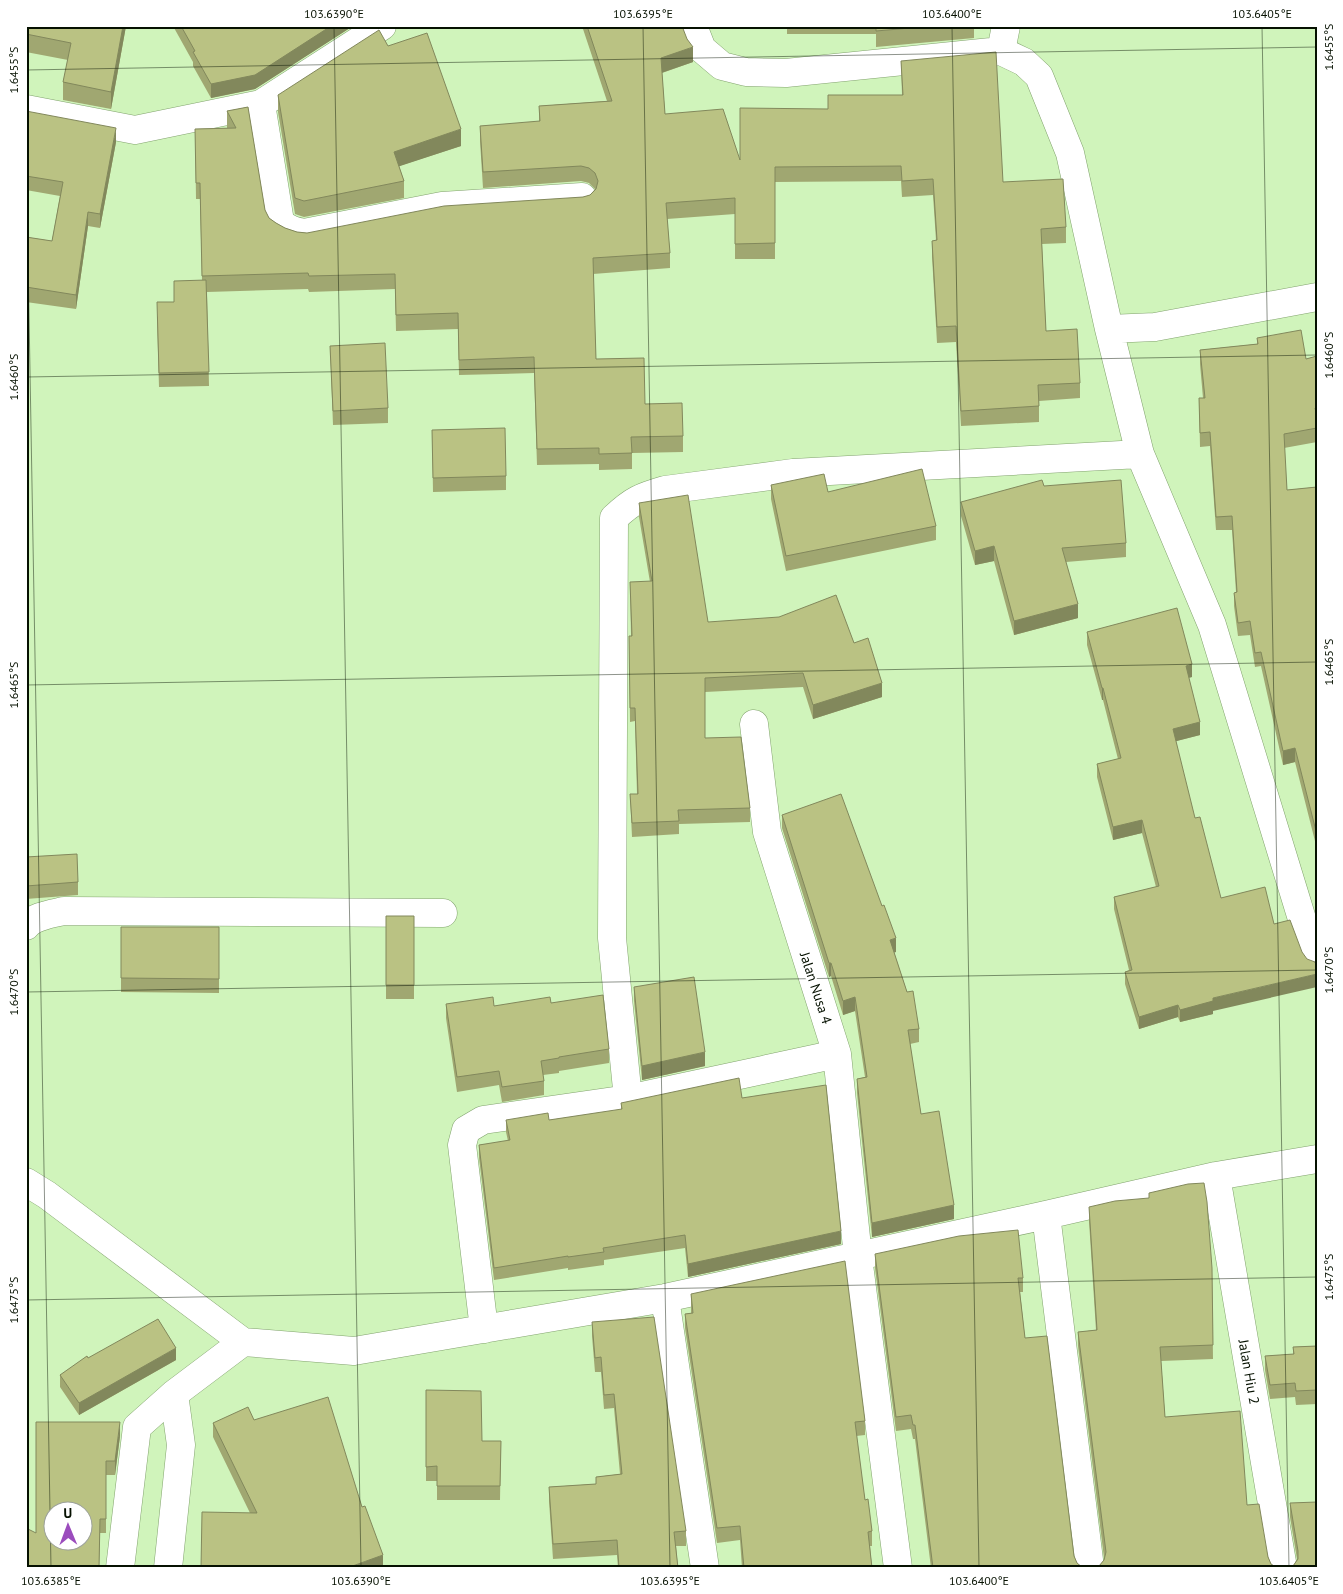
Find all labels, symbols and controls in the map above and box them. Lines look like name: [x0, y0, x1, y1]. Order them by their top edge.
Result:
text: 103.6390°E: [304, 6, 364, 21]
text: 103.6395°E: [613, 6, 673, 21]
text: 103.6400°E: [922, 6, 982, 21]
text: 103.6405°E: [1232, 6, 1292, 21]
text: 1.6455°S: [1321, 24, 1336, 70]
text: 1.6455°S: [6, 47, 21, 93]
text: 1.6460°S: [1321, 332, 1336, 378]
text: 1.6460°S: [6, 354, 21, 400]
text: 1.6465°S: [1321, 639, 1336, 685]
text: 1.6465°S: [6, 662, 21, 708]
text: 1.6470°S: [1321, 947, 1336, 993]
street label: Jalan Nusa 4: [796, 949, 836, 1027]
text: 1.6470°S: [6, 969, 21, 1015]
text: 1.6475°S: [1321, 1254, 1336, 1300]
text: 1.6475°S: [6, 1277, 21, 1323]
street label: Jalan Hiu 2: [1234, 1337, 1264, 1406]
north arrow: [42, 1502, 92, 1552]
text: U: [63, 1504, 72, 1522]
text: 103.6385°E: [21, 1573, 81, 1588]
text: 103.6390°E: [331, 1573, 391, 1588]
text: 103.6395°E: [640, 1573, 700, 1588]
text: 103.6400°E: [949, 1573, 1009, 1588]
text: 103.6405°E: [1259, 1573, 1319, 1588]

